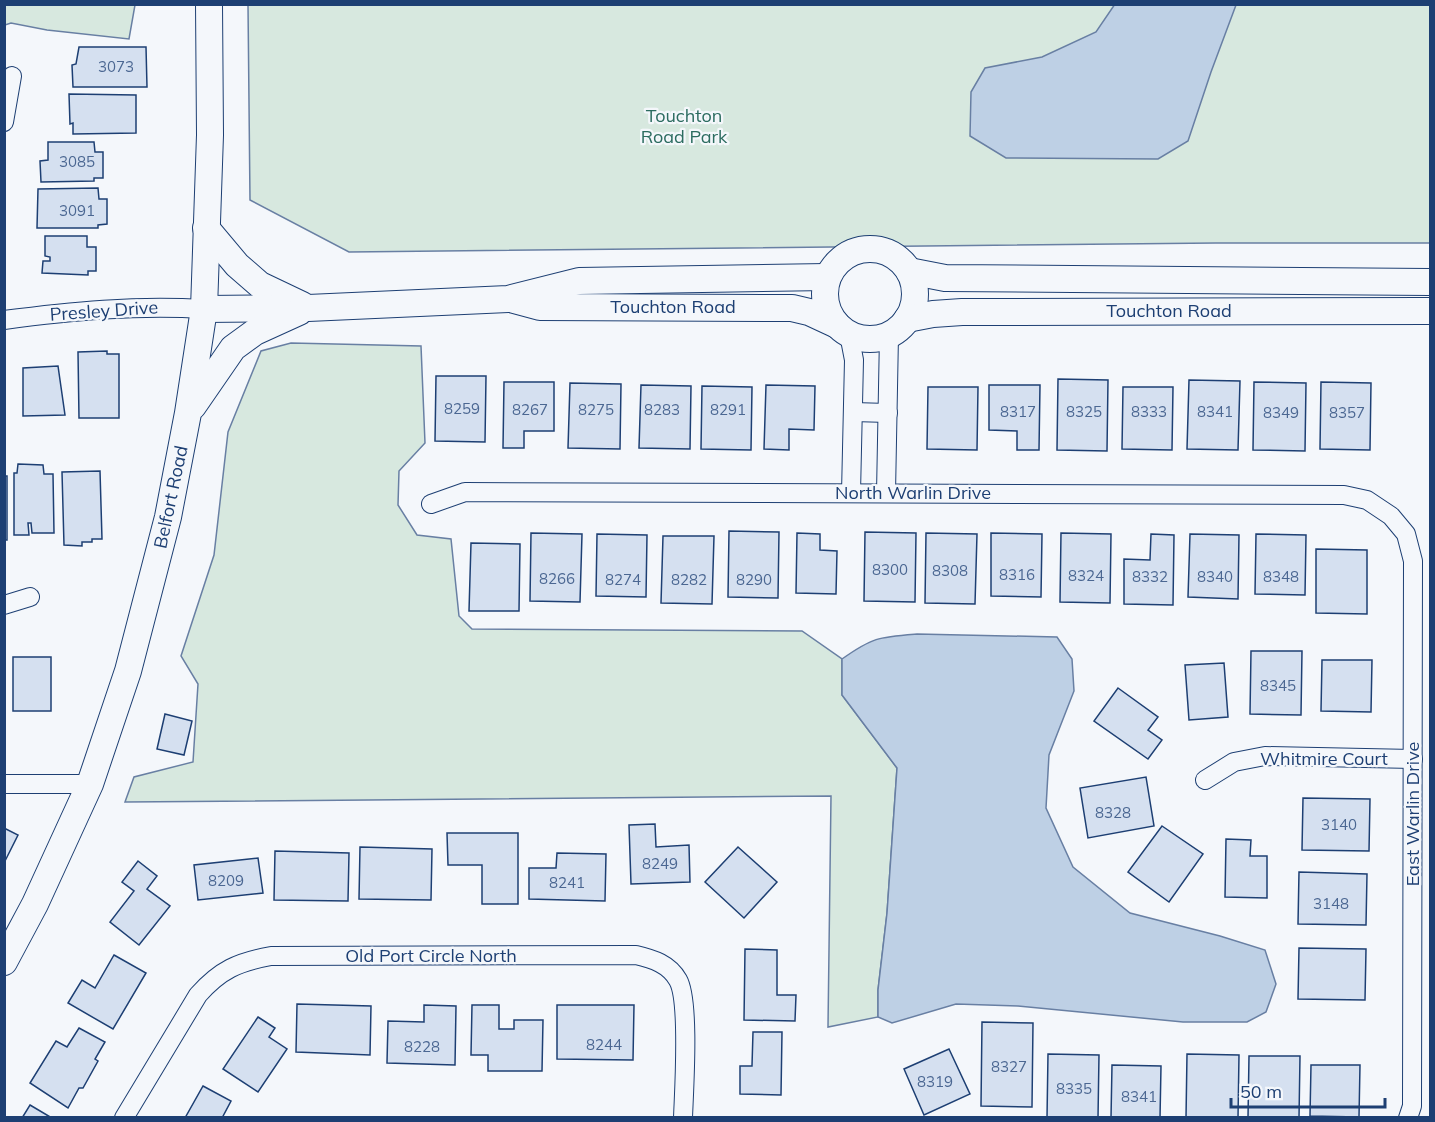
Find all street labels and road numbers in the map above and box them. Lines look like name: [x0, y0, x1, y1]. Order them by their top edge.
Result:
street label: Presley Drive: [49, 295, 159, 326]
street label: Touchton Road: [610, 295, 736, 318]
street label: Touchton Road: [1106, 299, 1232, 322]
street label: Belfort Road: [148, 443, 193, 550]
street label: North Warlin Drive: [835, 481, 991, 504]
street label: East Warlin Drive: [1401, 742, 1424, 886]
street label: Whitmire Court: [1260, 747, 1388, 770]
street label: Old Port Circle North: [345, 944, 517, 967]

